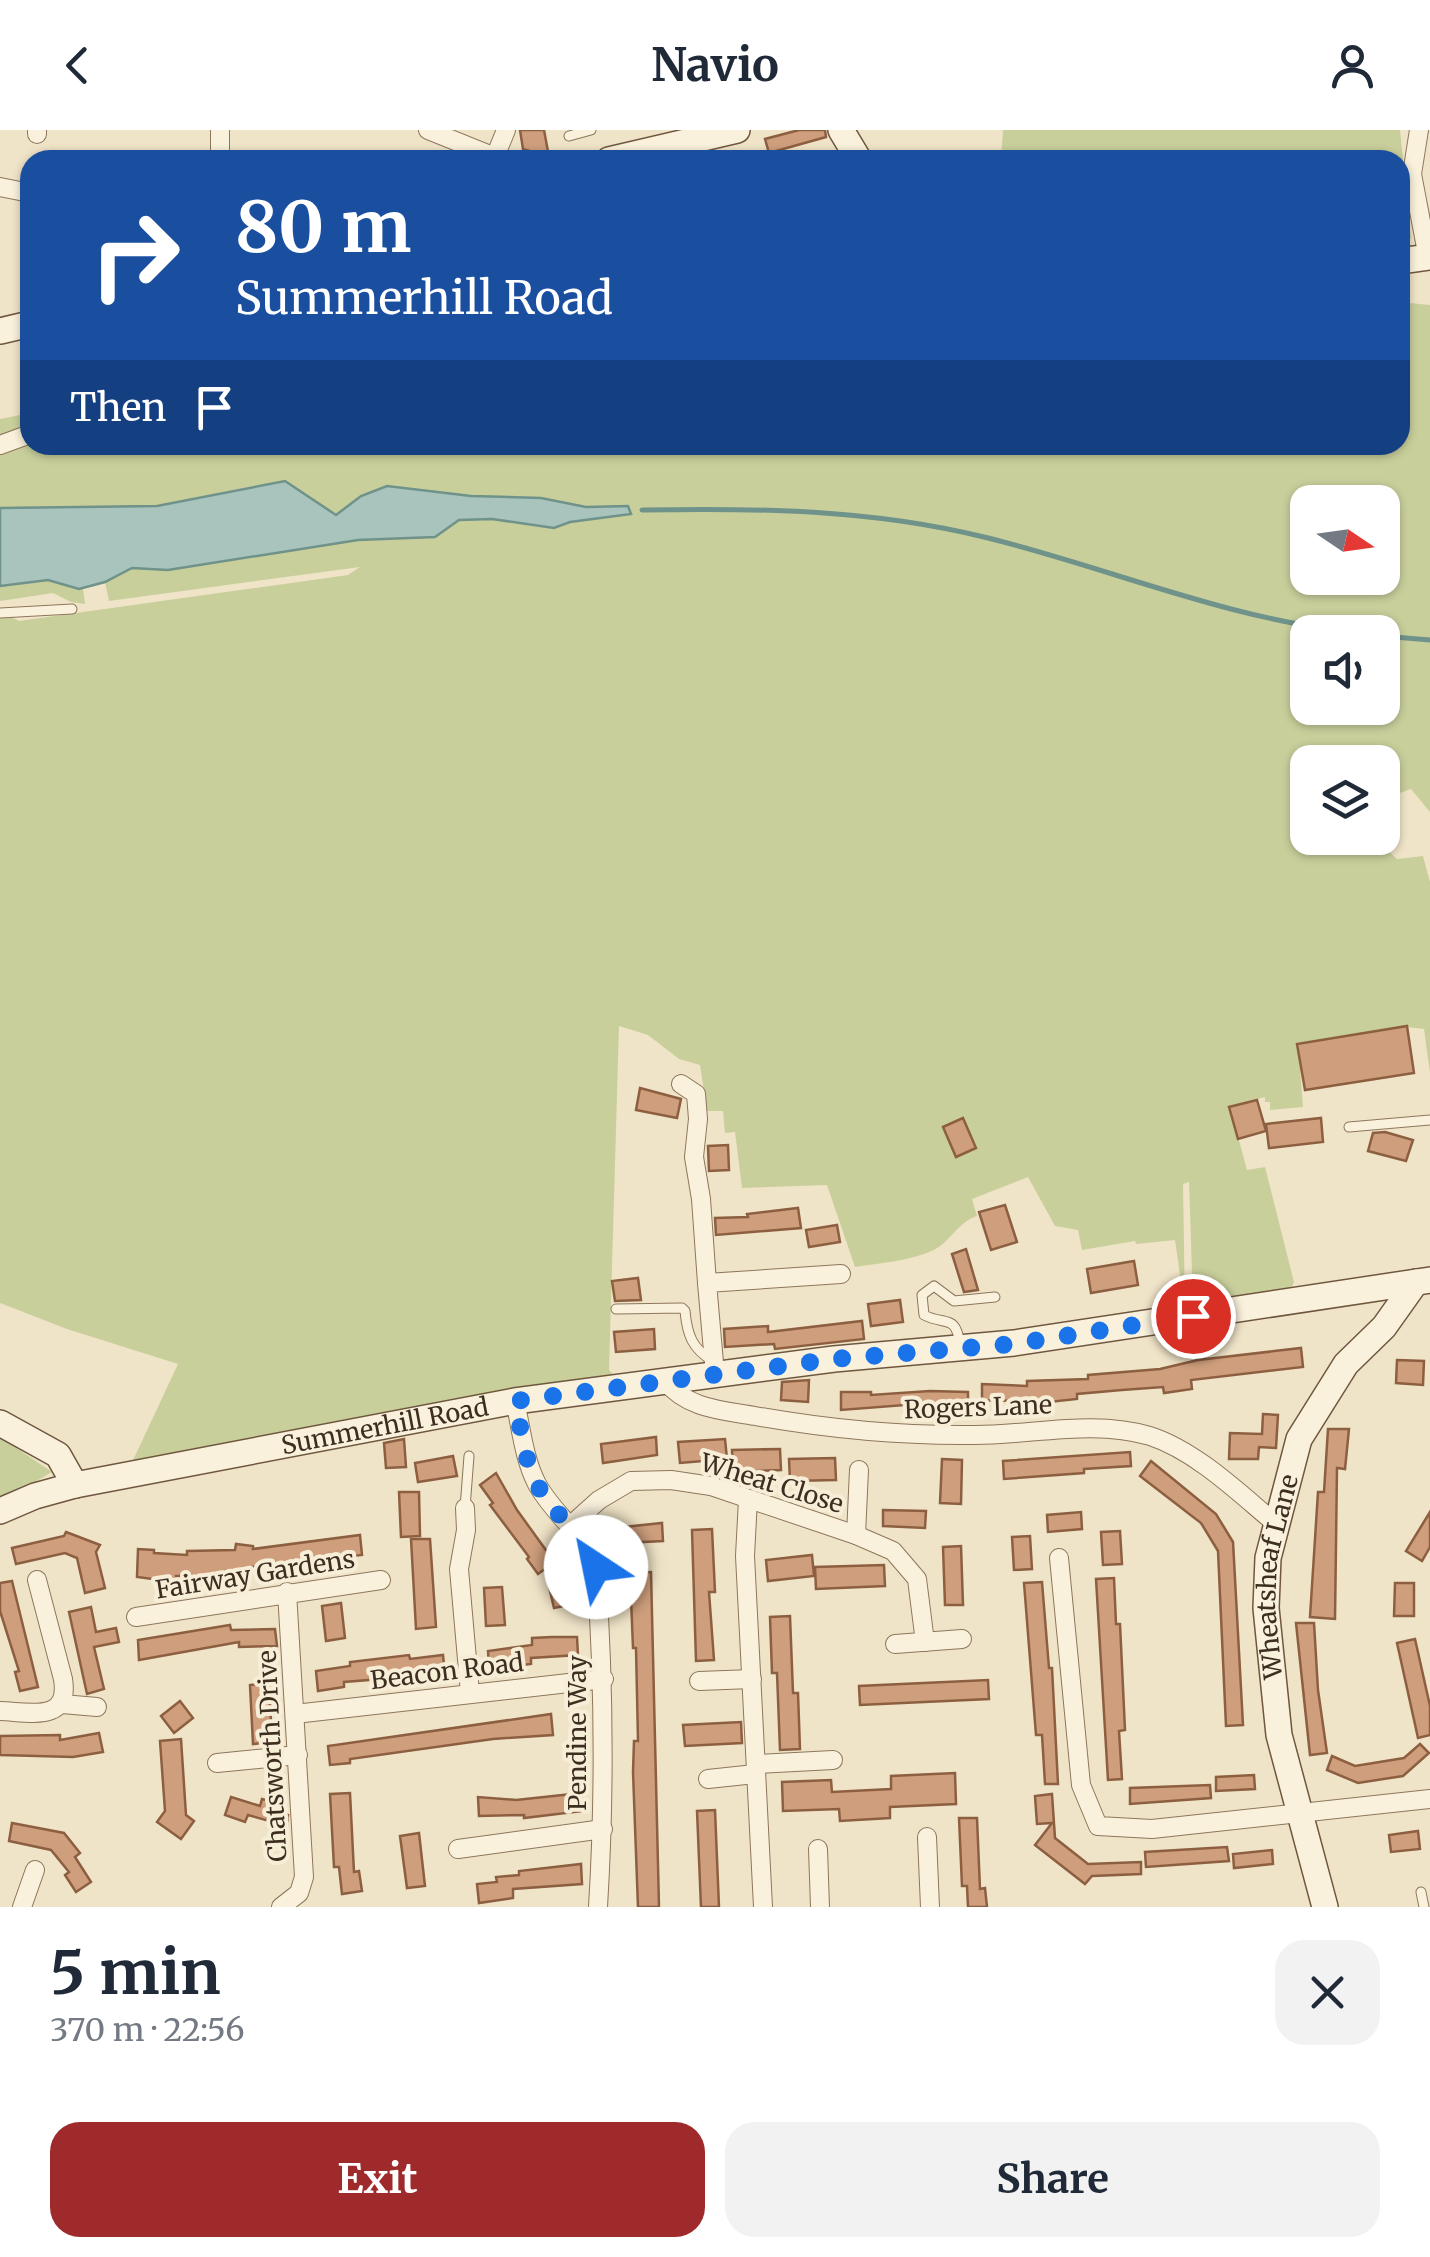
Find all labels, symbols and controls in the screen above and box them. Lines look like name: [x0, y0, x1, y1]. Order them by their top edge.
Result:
text: Navio: [651, 37, 779, 93]
icon: back: [50, 38, 105, 93]
icon: person: [1325, 38, 1380, 93]
text: 80 m: [235, 183, 411, 271]
icon: right: [70, 190, 200, 320]
text: Summerhill Road: [235, 270, 613, 326]
icon: arrive: [187, 380, 242, 435]
text: Then: [70, 384, 167, 431]
north arrow: [1290, 485, 1400, 595]
map controls: [1290, 485, 1400, 855]
button: sound: [1290, 615, 1400, 725]
button: layers: [1290, 745, 1400, 855]
pin: [1151, 1274, 1236, 1359]
icon: arrive: [1166, 1289, 1221, 1344]
street label: Rogers Lane: [903, 1388, 1053, 1426]
street label: Summerhill Road: [279, 1390, 491, 1461]
street label: Wheat Close: [696, 1446, 847, 1520]
street label: Wheatsheaf Lane: [1250, 1471, 1305, 1682]
position arrow: [544, 1515, 648, 1619]
street label: Fairway Gardens: [153, 1542, 357, 1606]
street label: Beacon Road: [369, 1646, 525, 1696]
street label: Chatsworth Drive: [250, 1649, 294, 1863]
street label: Pendine Way: [561, 1655, 593, 1811]
text: 5 min: [50, 1935, 221, 2010]
button: close: [1275, 1940, 1380, 2045]
text: 370 m · 22:56: [50, 2010, 245, 2050]
button: Exit: [50, 2122, 705, 2237]
button: Share: [725, 2122, 1380, 2237]

